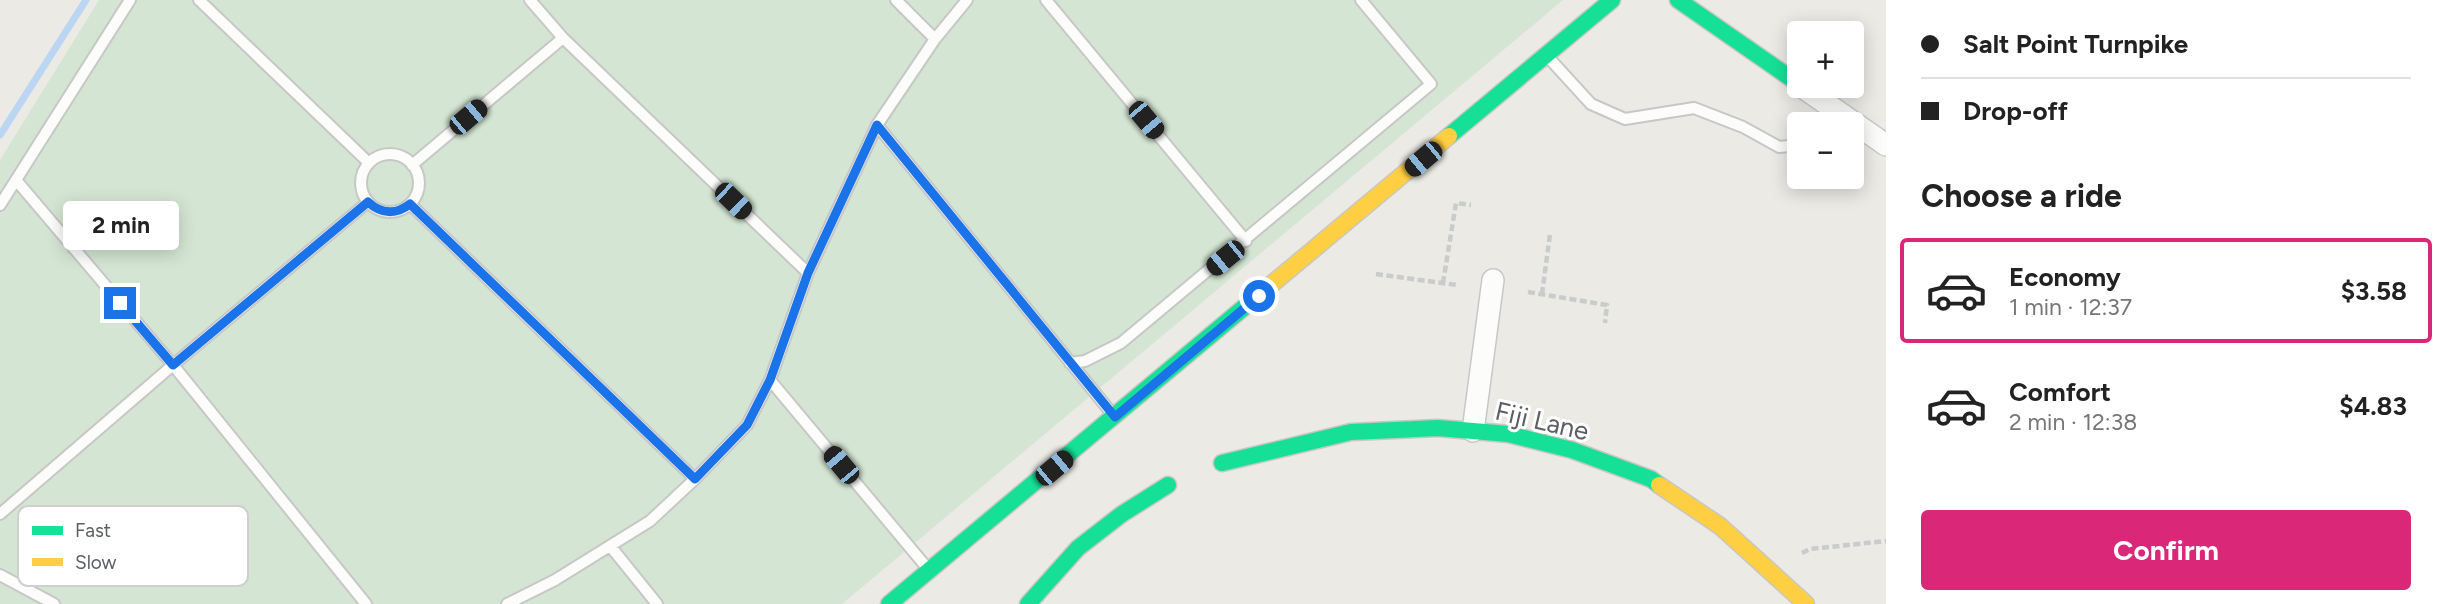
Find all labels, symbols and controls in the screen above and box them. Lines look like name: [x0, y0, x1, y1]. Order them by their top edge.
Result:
map controls: [1787, 21, 1864, 189]
button: +: [1787, 21, 1864, 98]
text: Salt Point Turnpike: [1963, 28, 2188, 60]
car: [446, 95, 491, 139]
text: Drop-off: [1963, 95, 2068, 127]
car: [1125, 97, 1168, 143]
button: −: [1787, 112, 1864, 189]
car: [1401, 137, 1446, 181]
text: Choose a ride: [1921, 177, 2122, 215]
car: [711, 179, 756, 223]
callout: 2 min: [62, 202, 178, 250]
text: 2 min: [92, 211, 150, 239]
car: [1203, 237, 1248, 279]
icon: car: [1925, 259, 1988, 322]
text: Economy: [2009, 261, 2121, 293]
text: $3.58: [2341, 275, 2407, 307]
route start: [1243, 280, 1275, 312]
route end: [104, 287, 136, 319]
text: 1 min · 12:37: [2009, 293, 2132, 321]
icon: car: [1925, 374, 1988, 437]
text: Comfort: [2009, 376, 2111, 408]
text: $4.83: [2339, 390, 2407, 422]
street label: Fiji Lane: [1492, 395, 1592, 447]
text: 2 min · 12:38: [2009, 408, 2137, 436]
car: [820, 442, 863, 488]
car: [1032, 446, 1077, 490]
legend: [18, 506, 248, 586]
button: Confirm: [1921, 510, 2411, 590]
text: Fast: [75, 519, 111, 542]
text: Slow: [75, 551, 117, 574]

